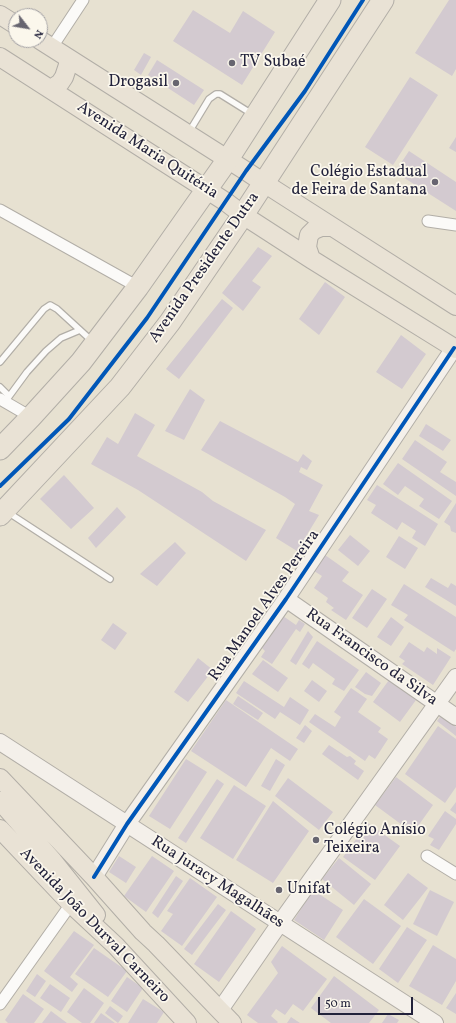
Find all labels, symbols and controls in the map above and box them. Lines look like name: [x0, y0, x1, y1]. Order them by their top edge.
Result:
north arrow: [8, 8, 48, 48]
text: N: [29, 27, 46, 41]
place label: TV Subaé: [240, 53, 306, 73]
marker: TV Subaé: [227, 58, 237, 68]
place label: Drogasil: [109, 73, 168, 93]
marker: Drogasil: [171, 78, 181, 88]
street label: Avenida Maria Quitéria: [73, 98, 221, 204]
place label: Colégio Estadual de Feira de Santana: [291, 163, 427, 201]
marker: Colégio Estadual de Feira de Santana: [430, 177, 440, 187]
street label: Avenida Presidente Dutra: [146, 189, 264, 347]
street label: Rua Manoel Alves Pereira: [206, 527, 324, 685]
street label: Rua Francisco da Silva: [301, 605, 441, 711]
place label: Colégio Anísio Teixeira: [324, 821, 426, 859]
street label: Rua Juracy Magalhães: [147, 833, 287, 933]
marker: Colégio Anísio Teixeira: [311, 835, 321, 845]
street label: Avenida João Durval Carneiro: [15, 844, 173, 1008]
place label: Unifat: [287, 880, 331, 900]
marker: Unifat: [274, 885, 284, 895]
scale bar: [320, 989, 415, 1015]
text: 50 m: [325, 996, 351, 1012]

